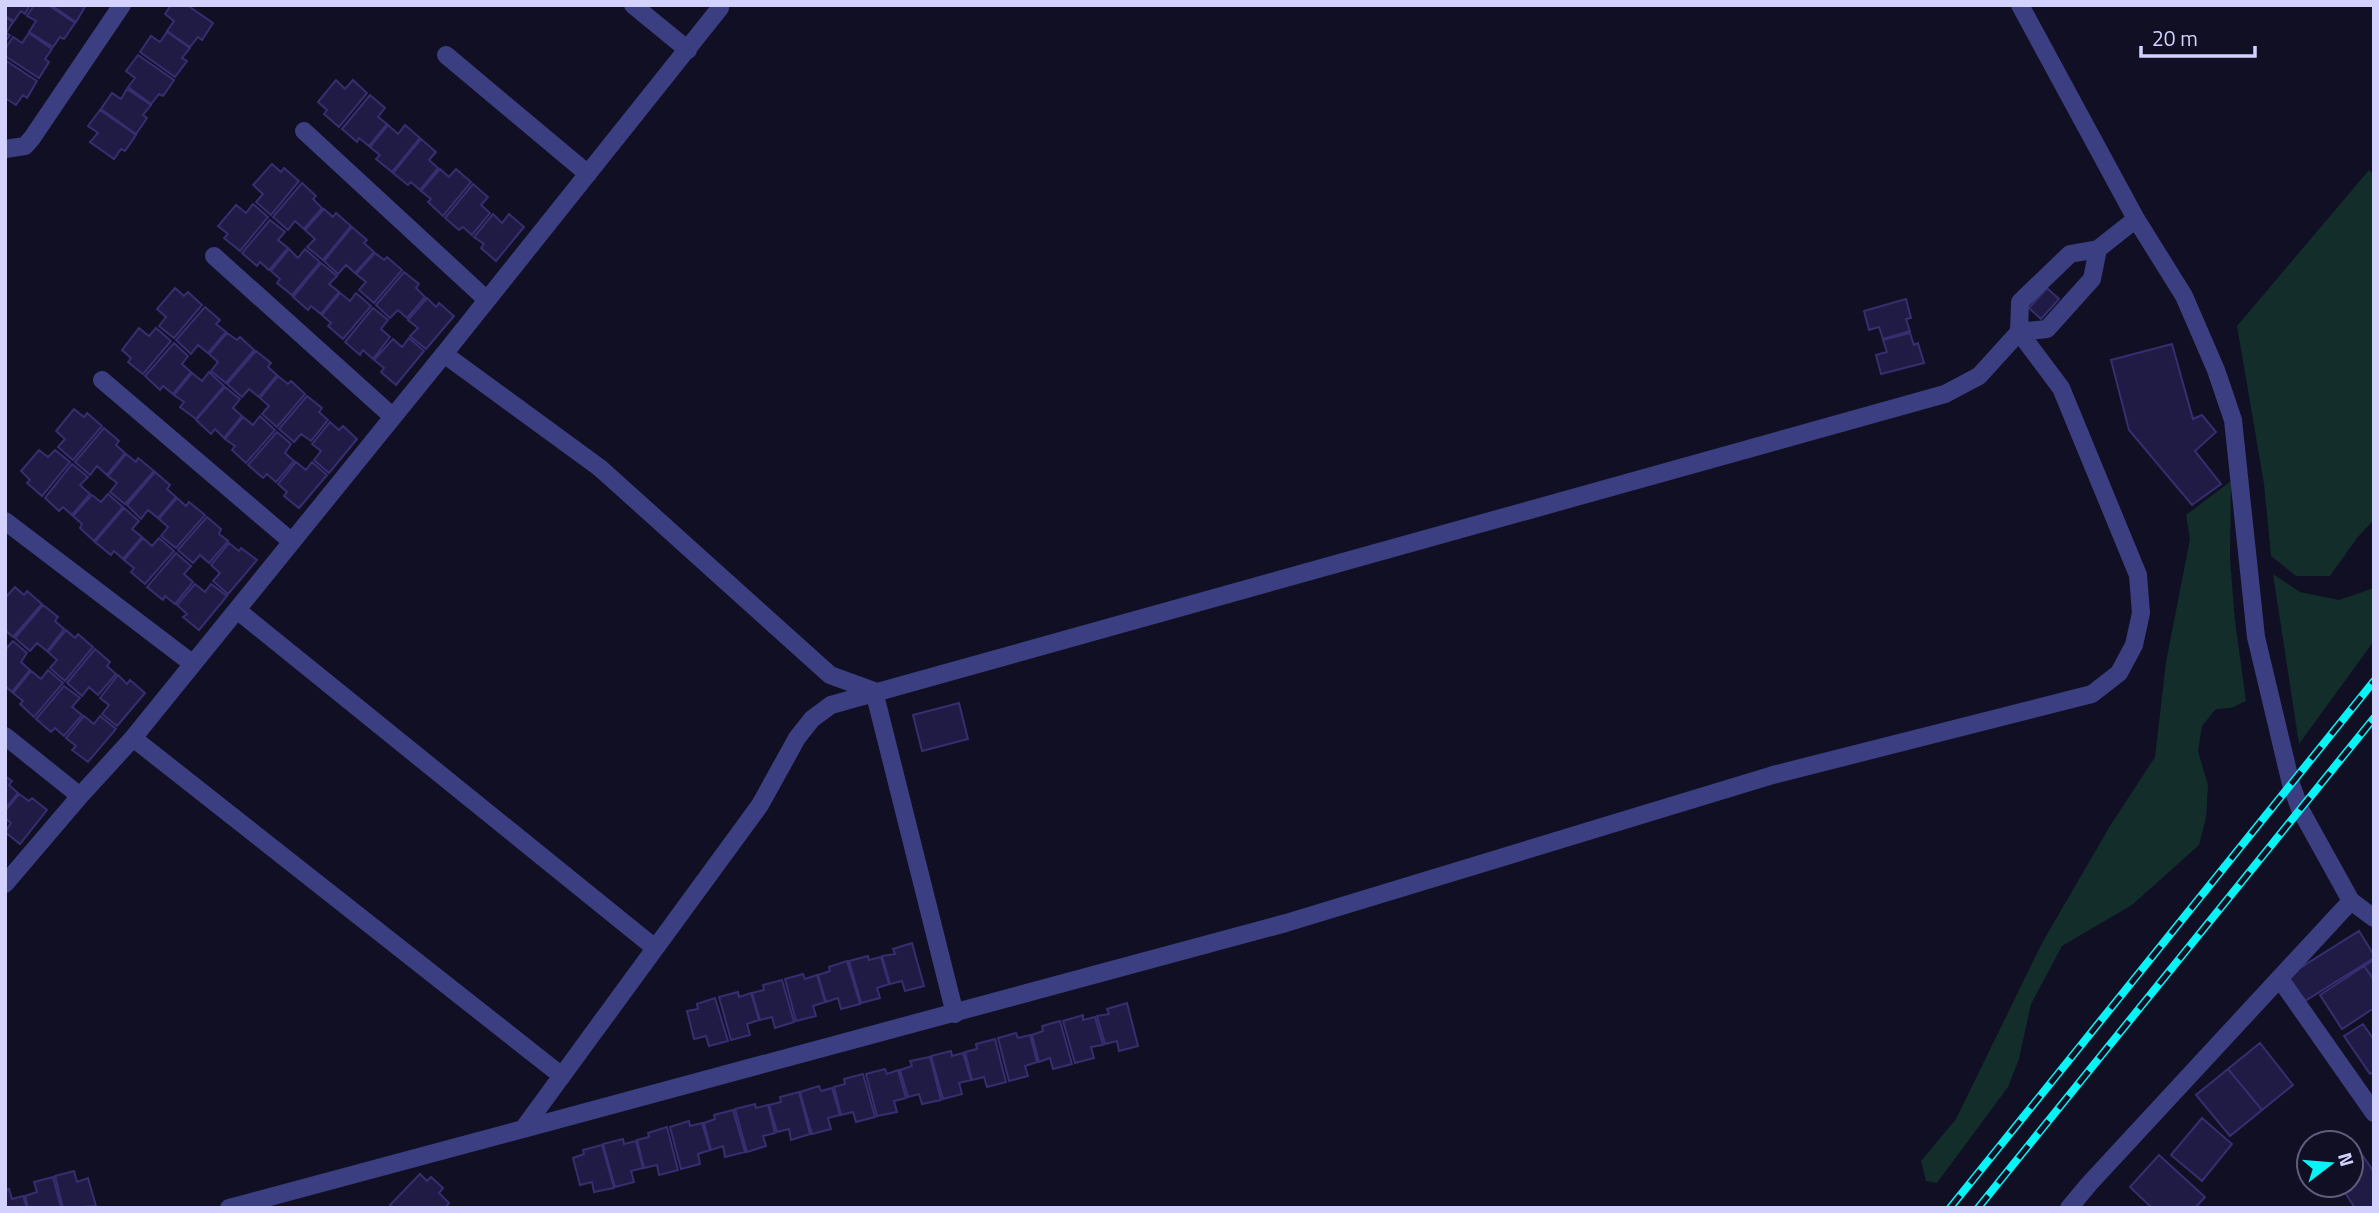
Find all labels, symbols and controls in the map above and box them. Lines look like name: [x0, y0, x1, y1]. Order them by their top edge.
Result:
scale bar: [2141, 14, 2255, 58]
text: 20 m: [2152, 22, 2198, 54]
north arrow: [2295, 1129, 2365, 1199]
text: N: [2331, 1149, 2363, 1170]

